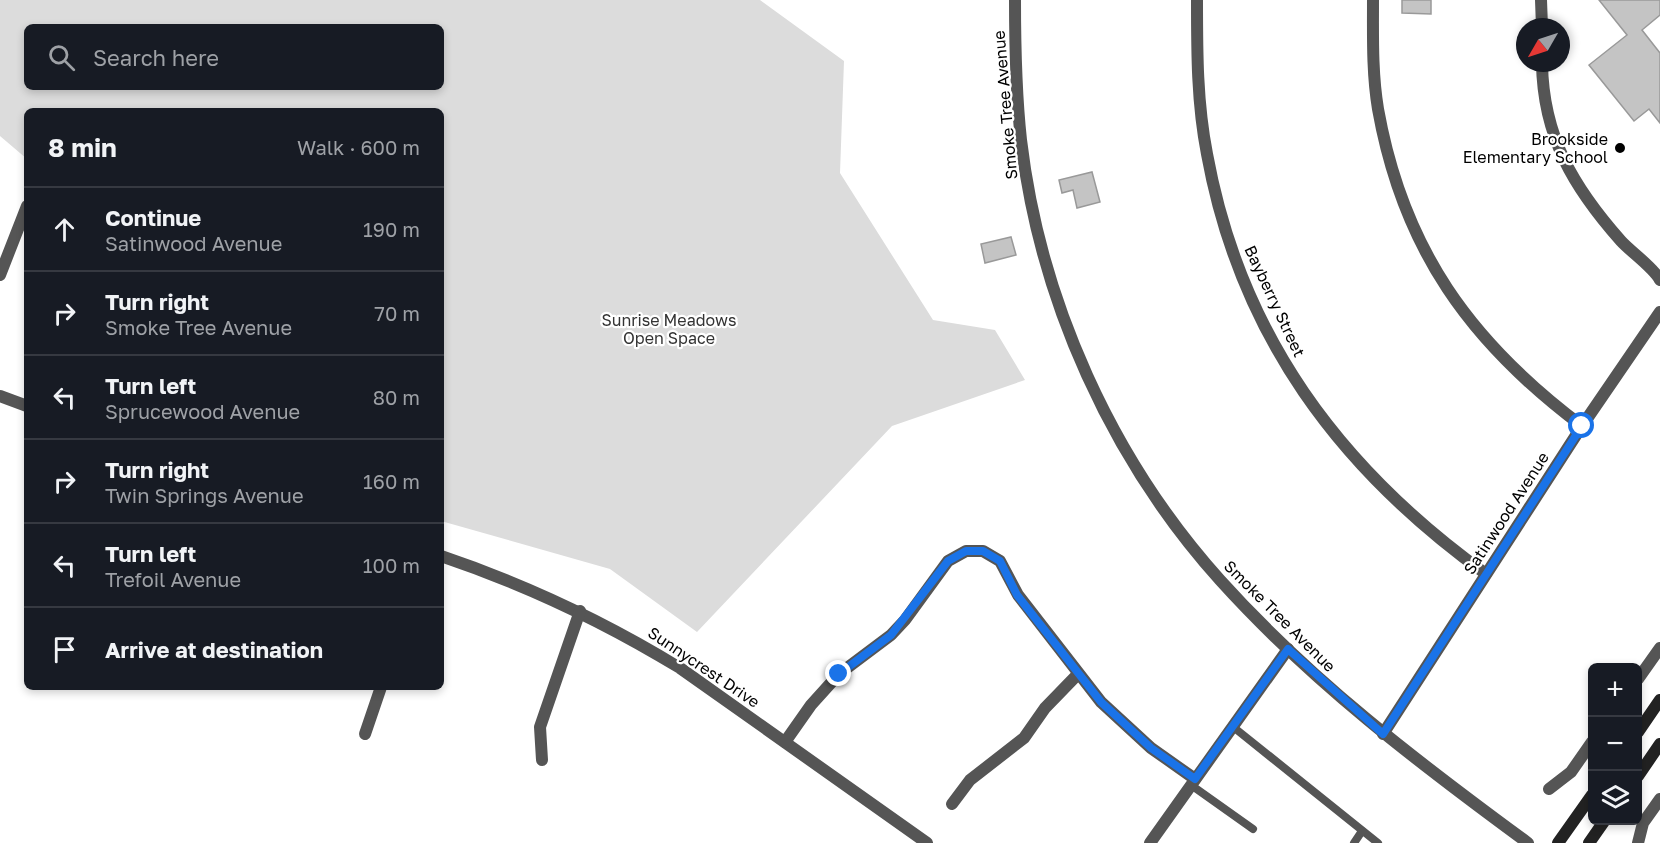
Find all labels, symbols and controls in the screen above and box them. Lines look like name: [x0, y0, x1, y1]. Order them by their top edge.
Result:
north arrow: [1516, 18, 1570, 72]
search box: [24, 24, 444, 90]
street label: Smoke Tree Avenue: [989, 30, 1021, 180]
icon: search: [45, 41, 78, 74]
text: Search here: [93, 44, 219, 71]
place label: Brookside Elementary School: [1463, 129, 1608, 167]
text: 8 min: [48, 132, 117, 163]
text: Walk · 600 m: [297, 135, 420, 159]
marker: Brookside Elementary School: [1613, 141, 1627, 155]
text: Continue: [105, 204, 201, 231]
icon: ahead: [48, 213, 81, 246]
text: 190 m: [363, 217, 420, 241]
text: Satinwood Avenue: [105, 231, 282, 255]
street label: Bayberry Street: [1240, 242, 1310, 360]
text: Turn right: [105, 288, 209, 315]
icon: right: [48, 297, 81, 330]
text: 70 m: [374, 301, 420, 325]
park label: Sunrise Meadows Open Space: [602, 310, 736, 348]
text: Smoke Tree Avenue: [105, 315, 292, 339]
text: Turn left: [105, 372, 196, 399]
icon: left: [48, 381, 81, 414]
text: 80 m: [373, 385, 420, 409]
text: Sprucewood Avenue: [105, 399, 300, 423]
route start: [1568, 412, 1594, 438]
street label: Satinwood Avenue: [1459, 448, 1553, 578]
text: Turn right: [105, 456, 209, 483]
icon: right: [48, 465, 81, 498]
text: 160 m: [363, 469, 420, 493]
text: Twin Springs Avenue: [105, 483, 304, 507]
text: Turn left: [105, 540, 196, 567]
icon: left: [48, 549, 81, 582]
text: 100 m: [363, 553, 420, 577]
street label: Smoke Tree Avenue: [1220, 556, 1340, 676]
text: Trefoil Avenue: [105, 567, 241, 591]
street label: Sunnycrest Drive: [644, 622, 764, 712]
icon: arrive: [48, 633, 81, 666]
text: Arrive at destination: [105, 636, 323, 663]
route end: [825, 660, 851, 686]
map controls: [1588, 663, 1642, 825]
button: +: [1588, 663, 1642, 717]
button: −: [1588, 717, 1642, 771]
button: layers: [1588, 771, 1642, 825]

